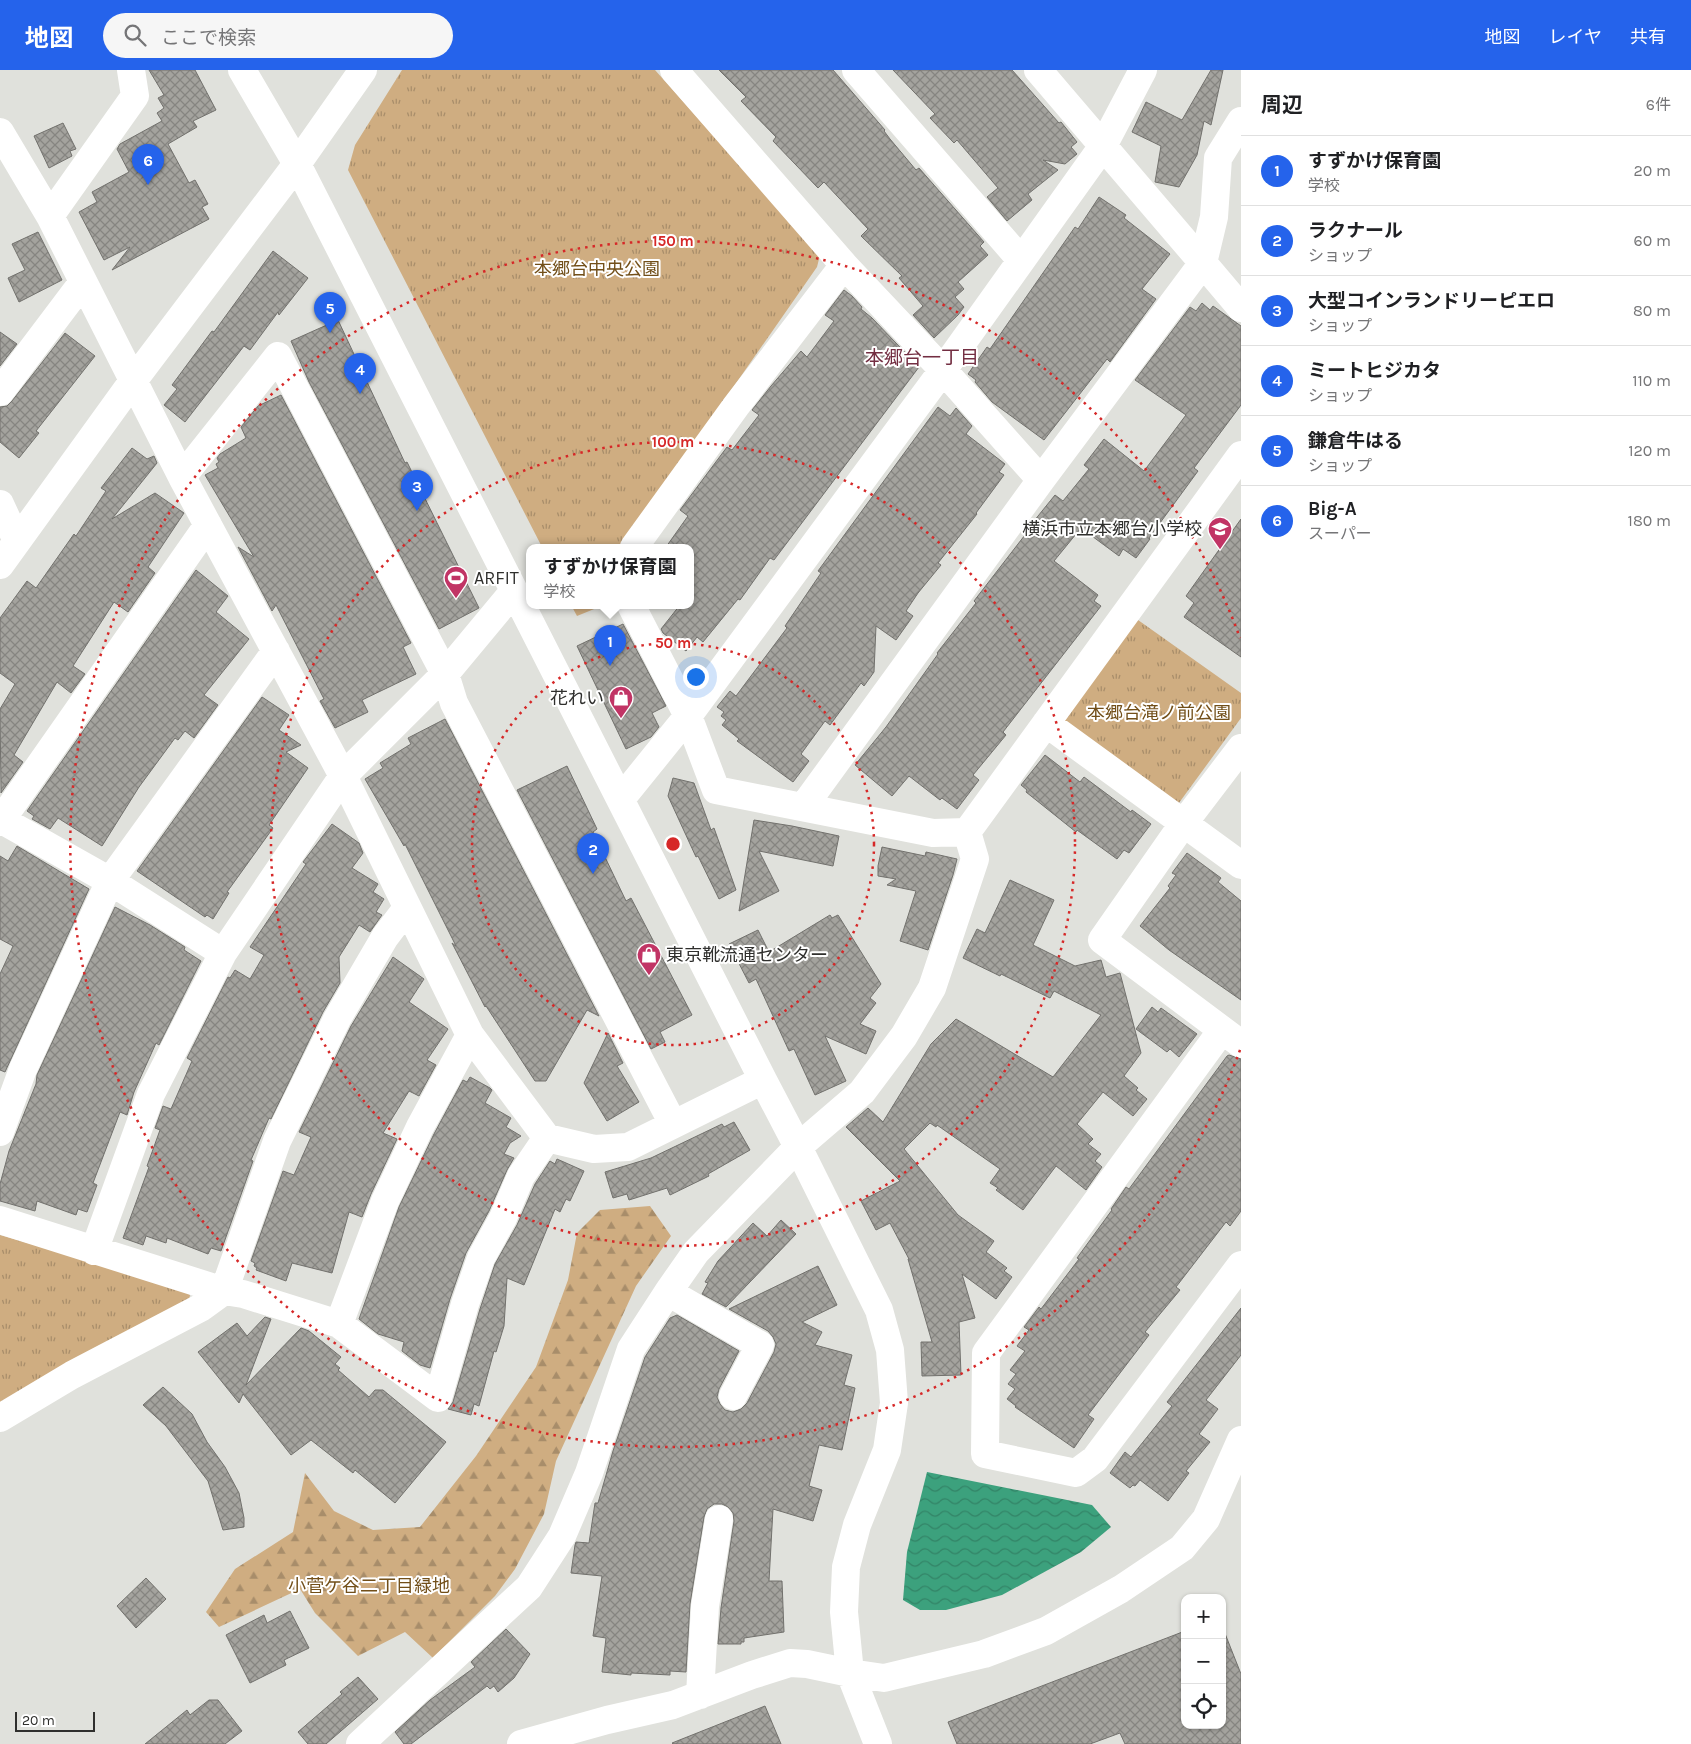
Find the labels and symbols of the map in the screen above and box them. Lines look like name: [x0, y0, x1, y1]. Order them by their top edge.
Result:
pin: 6: [132, 144, 164, 185]
text: 150 m: [652, 232, 694, 250]
park label: 本郷台中央公園: [534, 258, 660, 280]
pin: 5: [314, 292, 346, 333]
district label: 本郷台一丁目: [865, 347, 979, 369]
pin: 4: [344, 353, 376, 394]
text: 100 m: [652, 433, 694, 451]
pin: 3: [401, 470, 433, 511]
school or university icon: 横浜市立本郷台小学校: [1207, 516, 1233, 550]
place label: 横浜市立本郷台小学校: [1022, 518, 1202, 540]
sports icon: ARFIT: [443, 565, 469, 599]
place label: ARFIT: [474, 567, 519, 589]
pin: 1: [594, 625, 626, 666]
text: 50 m: [655, 634, 691, 652]
your location: [683, 664, 709, 690]
shop icon: 花れい: [608, 685, 634, 719]
place label: 花れい: [550, 687, 604, 709]
park label: 本郷台滝ノ前公園: [1087, 702, 1231, 724]
pin: 2: [577, 833, 609, 874]
centre of rings: [664, 835, 682, 853]
shop icon: 東京靴流通センター: [636, 942, 662, 976]
place label: 東京靴流通センター: [666, 944, 828, 966]
park label: 小菅ケ谷二丁目緑地: [288, 1575, 450, 1597]
scale bar: [15, 1709, 95, 1732]

